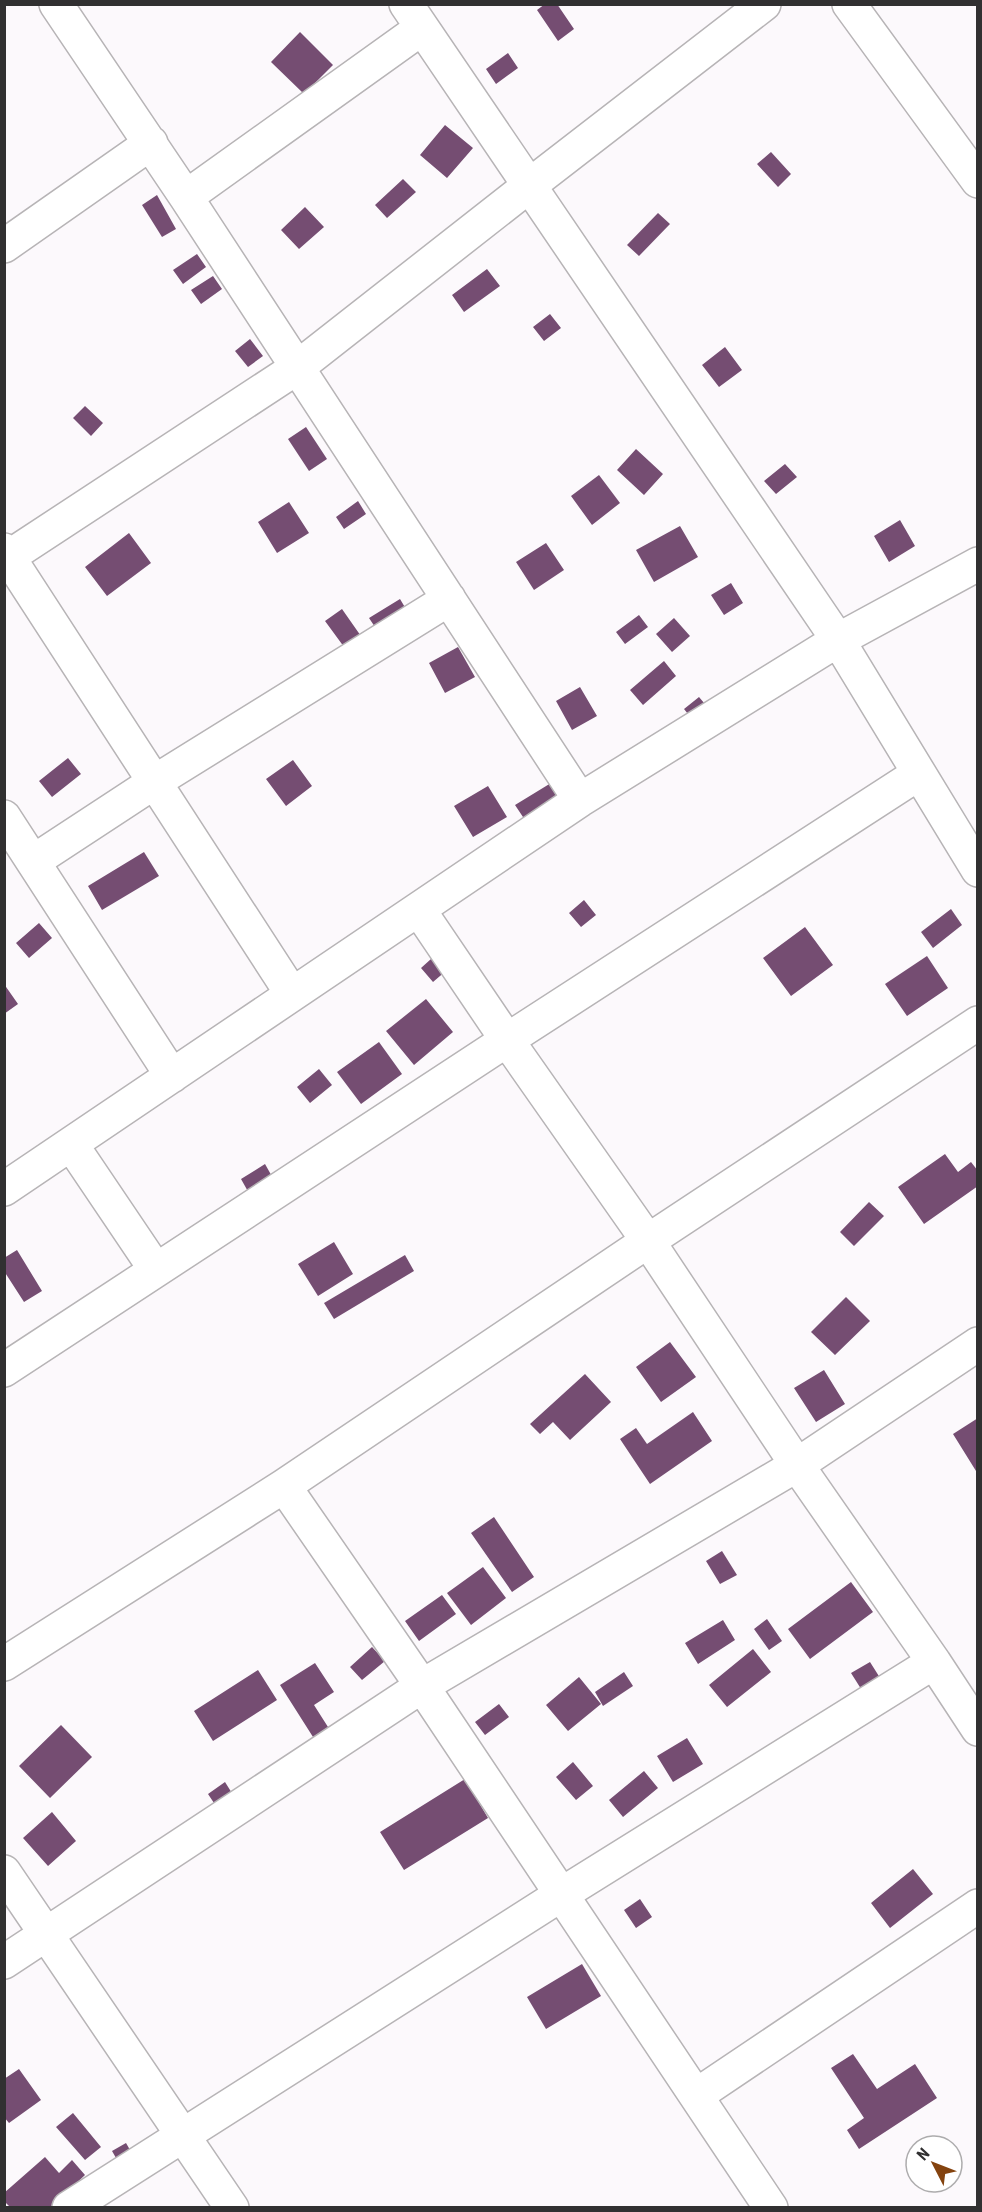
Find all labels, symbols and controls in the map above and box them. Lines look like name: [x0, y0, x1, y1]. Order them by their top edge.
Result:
north arrow: [904, 2134, 964, 2194]
text: N: [913, 2144, 934, 2164]

